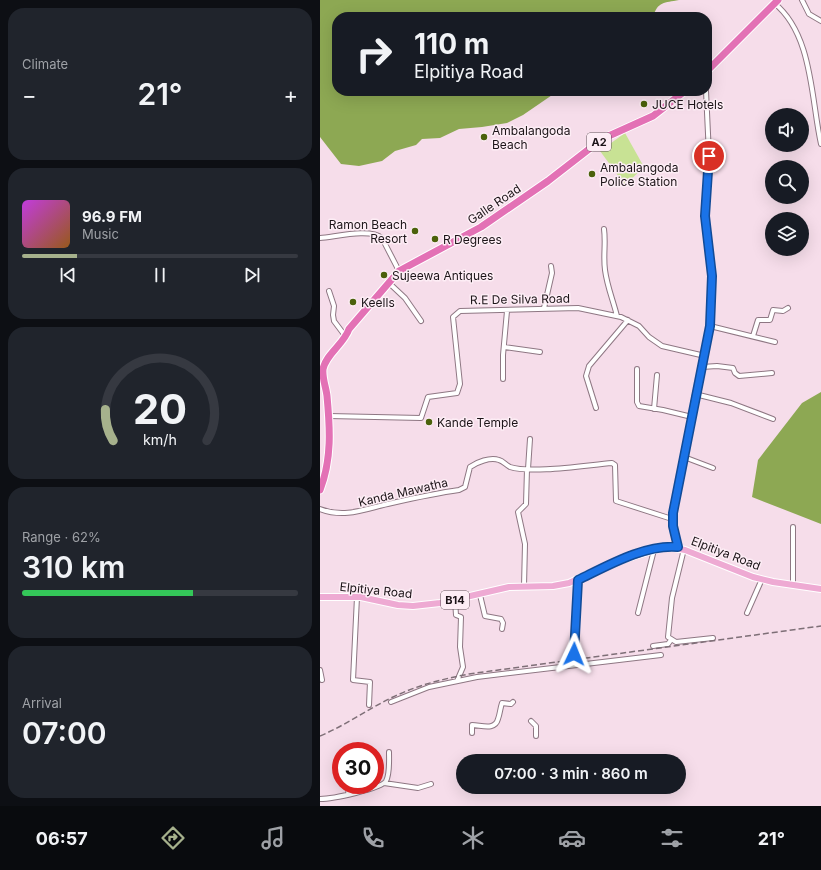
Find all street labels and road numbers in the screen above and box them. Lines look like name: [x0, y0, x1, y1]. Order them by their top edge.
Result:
road number: A2: [587, 133, 611, 151]
street label: Galle Road: [465, 181, 523, 227]
street label: R.E De Silva Road: [470, 291, 570, 307]
street label: Kanda Mawatha: [357, 474, 449, 510]
street label: Elpitiya Road: [689, 533, 763, 573]
street label: Elpitiya Road: [339, 579, 413, 601]
road number: B14: [441, 591, 469, 609]

